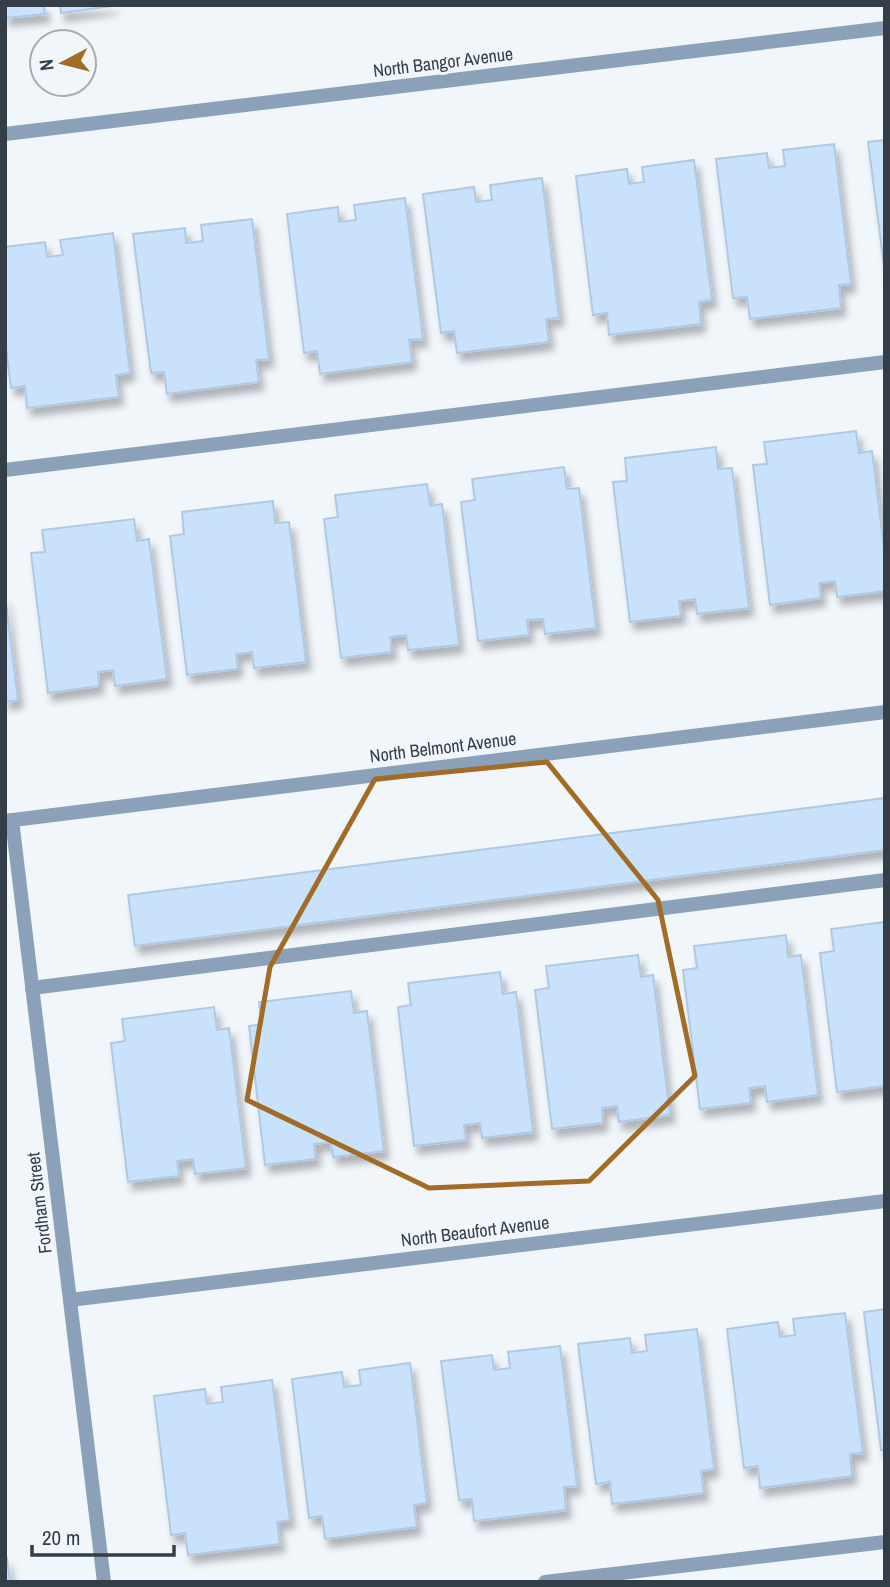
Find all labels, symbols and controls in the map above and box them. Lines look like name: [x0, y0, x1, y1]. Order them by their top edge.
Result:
north arrow: [28, 28, 98, 98]
street label: North Bangor Avenue: [372, 41, 514, 83]
text: N: [33, 58, 60, 72]
street label: North Belmont Avenue: [368, 726, 518, 768]
street label: Fordham Street: [20, 1151, 58, 1255]
street label: North Beaufort Avenue: [399, 1210, 551, 1252]
scale bar: [32, 1514, 173, 1558]
text: 20 m: [42, 1523, 80, 1552]

